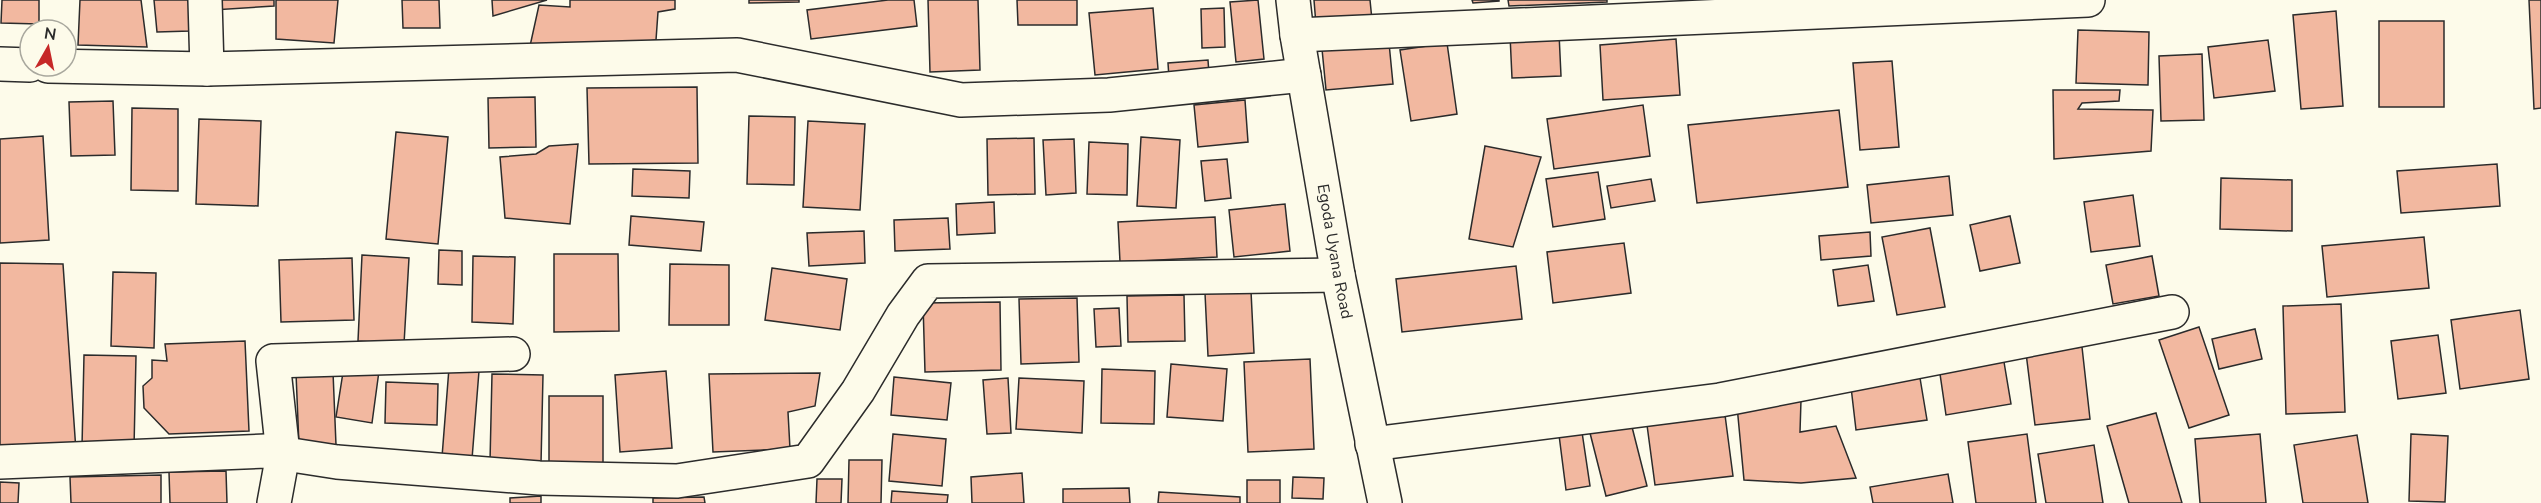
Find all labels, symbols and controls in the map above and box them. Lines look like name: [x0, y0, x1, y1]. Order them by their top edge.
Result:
north arrow: [18, 18, 78, 78]
text: N: [43, 22, 58, 46]
street label: Egoda Uyana Road: [1312, 182, 1358, 321]

